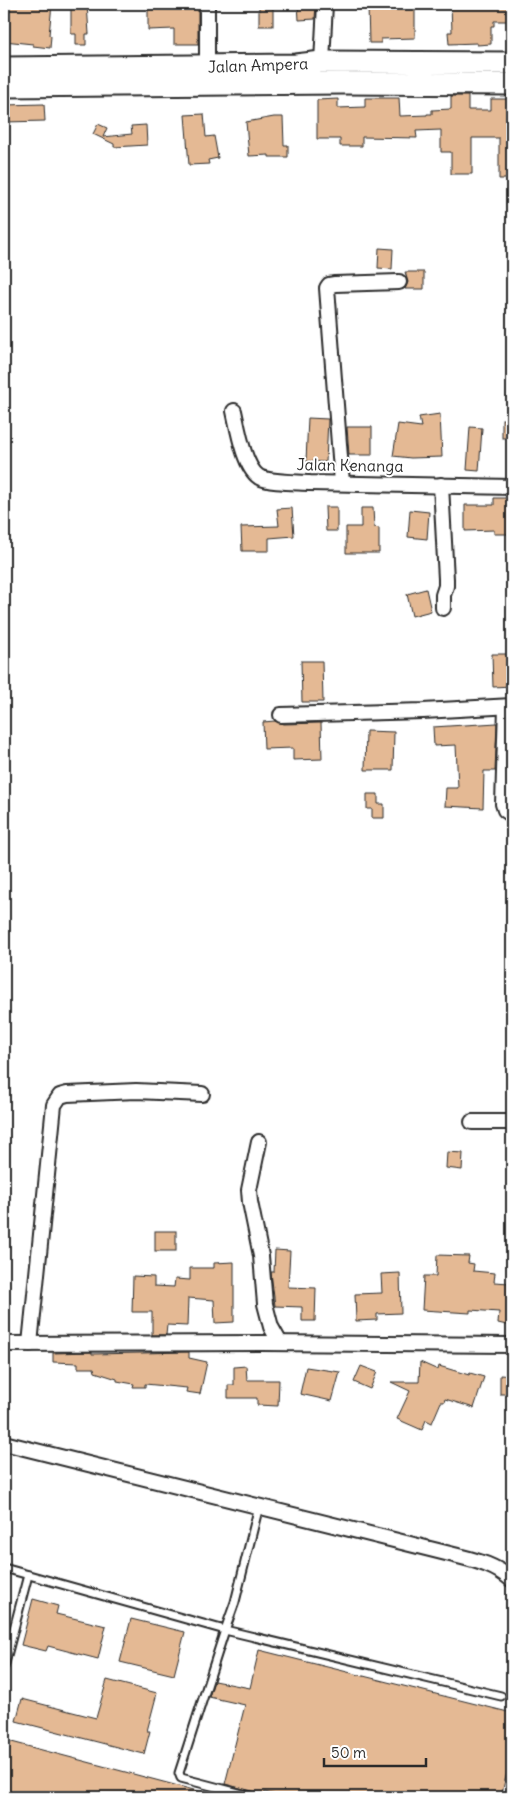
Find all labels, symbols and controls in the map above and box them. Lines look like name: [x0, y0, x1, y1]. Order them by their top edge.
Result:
street label: Jalan Ampera: [207, 53, 309, 77]
street label: Jalan Kenanga: [296, 454, 404, 476]
scale bar: [324, 1736, 426, 1768]
text: 50 m: [331, 1743, 366, 1762]

